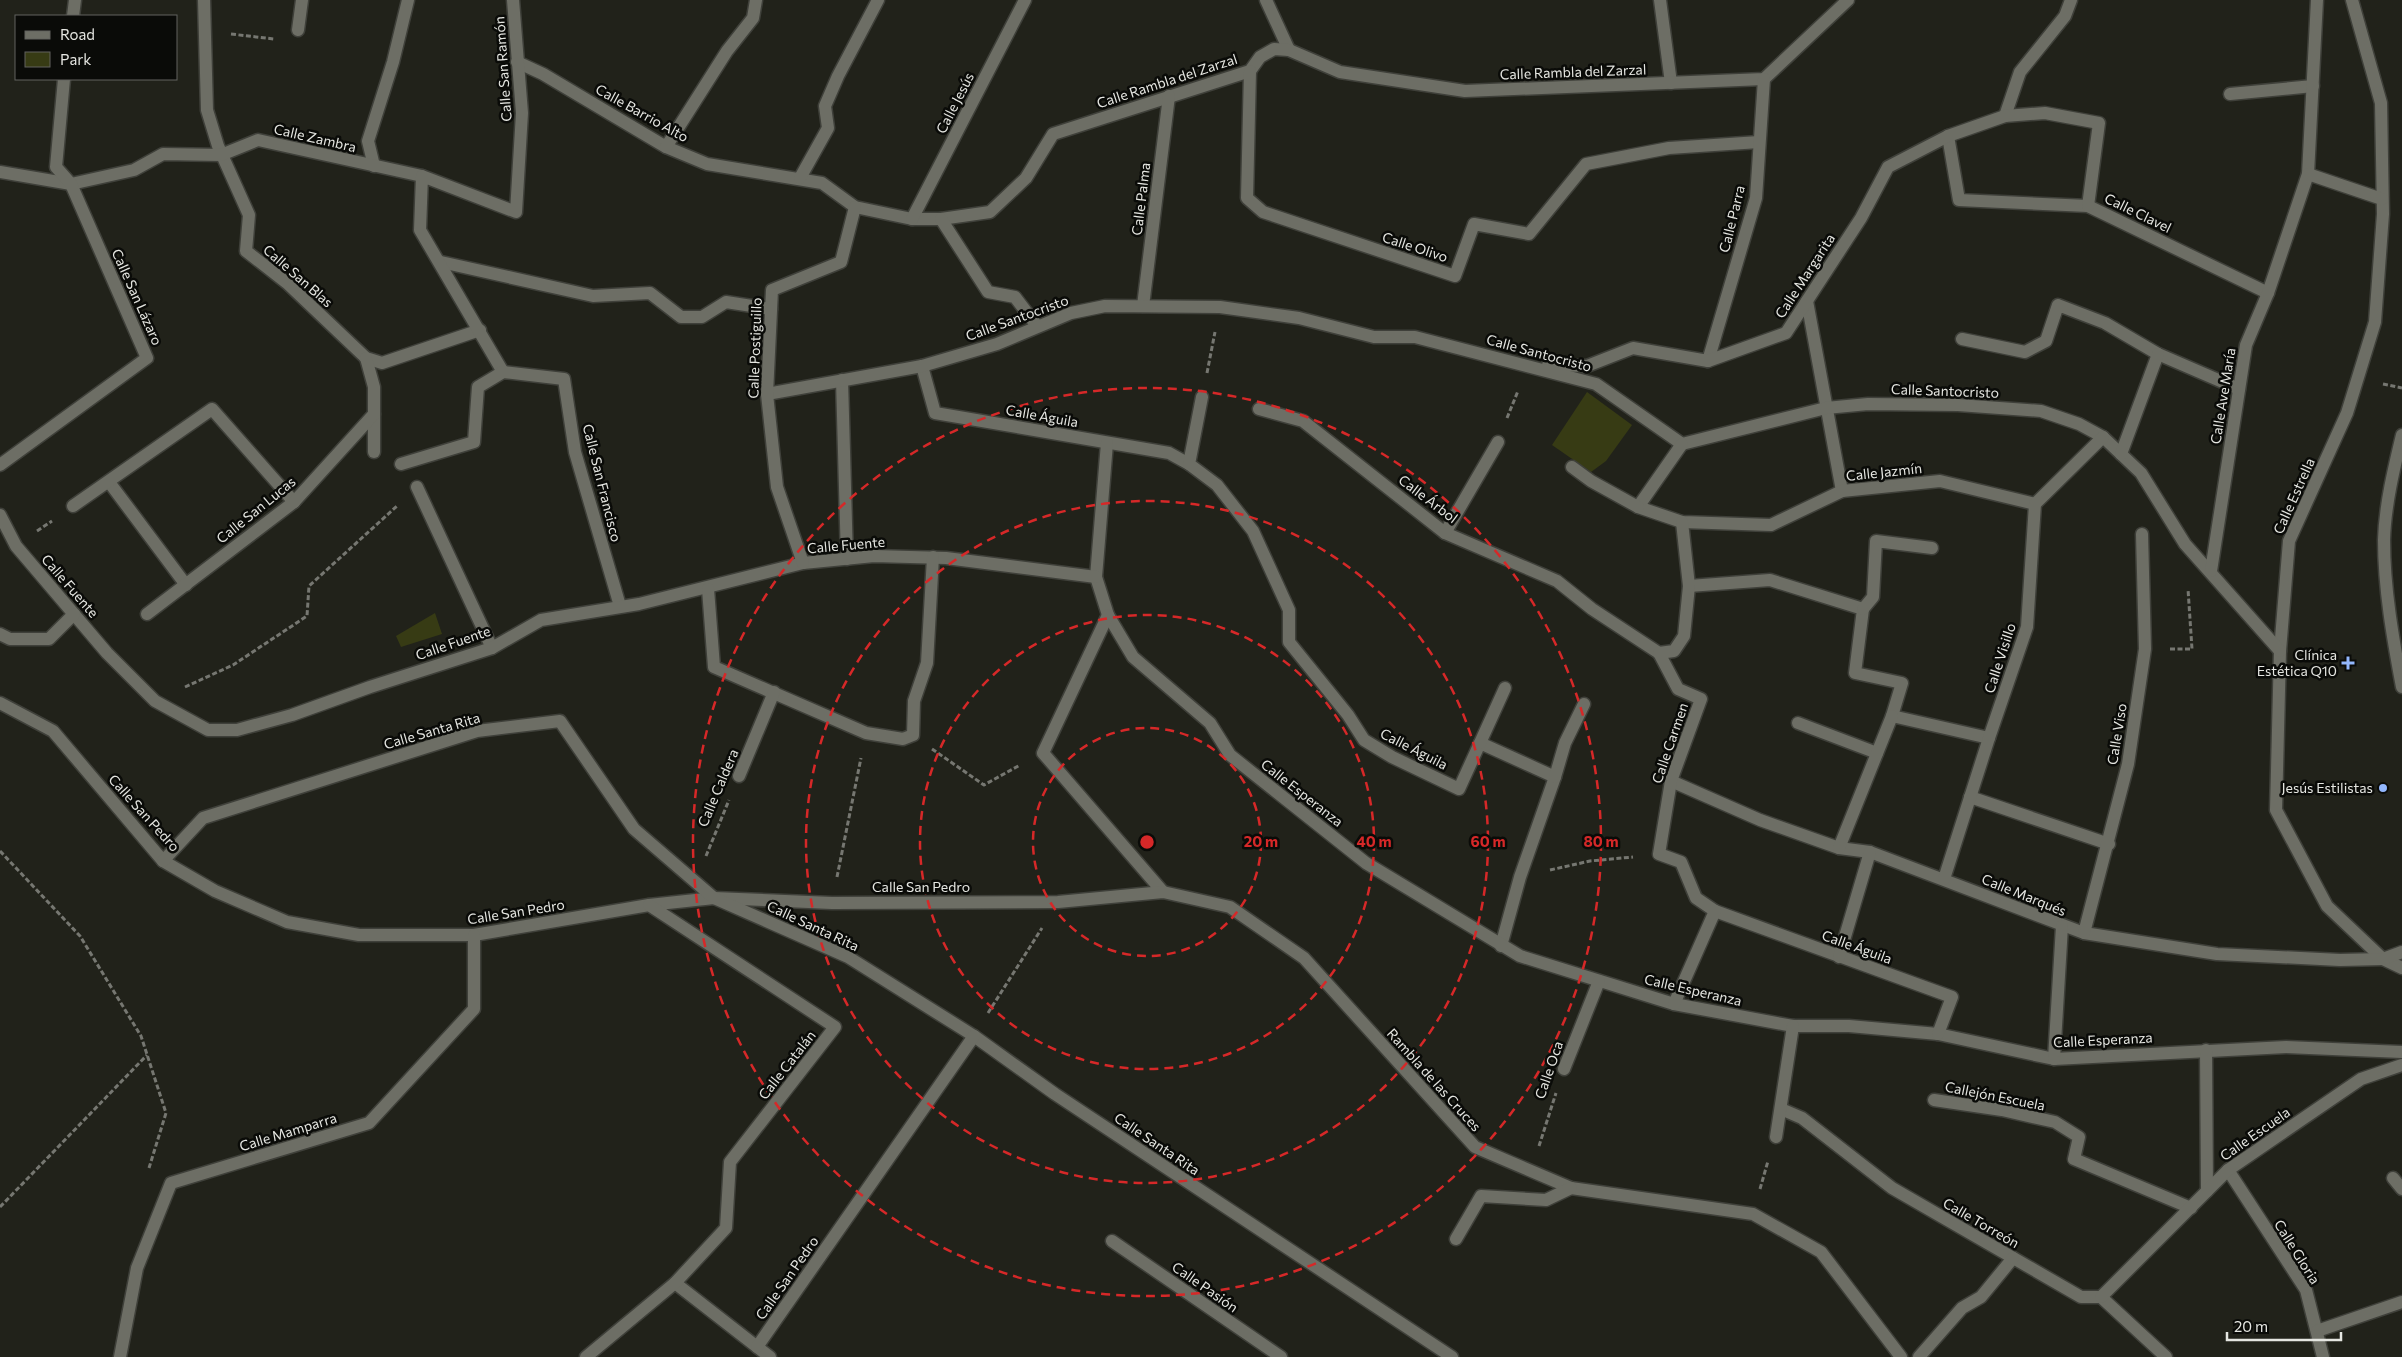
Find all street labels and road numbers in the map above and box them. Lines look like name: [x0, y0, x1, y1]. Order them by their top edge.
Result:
street label: Calle San Ramón: [490, 16, 515, 122]
street label: Calle Rambla del Zarzal: [1094, 50, 1239, 111]
street label: Calle Rambla del Zarzal: [1499, 60, 1647, 83]
street label: Calle Jesús: [932, 69, 977, 136]
street label: Calle Barrio Alto: [593, 80, 692, 145]
street label: Calle Zambra: [272, 120, 358, 155]
street label: Calle Palma: [1128, 162, 1153, 236]
street label: Calle Parra: [1715, 184, 1748, 254]
street label: Calle Clavel: [2102, 189, 2174, 236]
street label: Calle Olivo: [1380, 228, 1450, 265]
street label: Calle Margarita: [1771, 230, 1838, 321]
street label: Calle San Blas: [260, 241, 337, 310]
street label: Calle San Lázaro: [109, 246, 166, 348]
street label: Calle Santocristo: [963, 291, 1071, 344]
street label: Calle Postiguillo: [744, 297, 765, 399]
street label: Calle Santocristo: [1485, 330, 1594, 375]
street label: Calle Ave María: [2206, 347, 2239, 445]
street label: Calle Santocristo: [1891, 380, 1999, 401]
street label: Calle Águila: [1005, 401, 1080, 430]
street label: Calle San Francisco: [580, 422, 625, 544]
street label: Calle Estrella: [2269, 455, 2318, 537]
street label: Calle Jazmín: [1845, 459, 1923, 484]
street label: Calle Árbol: [1395, 471, 1461, 526]
street label: Calle San Lucas: [213, 473, 299, 547]
street label: Calle Fuente: [806, 533, 886, 556]
street label: Calle Fuente: [38, 551, 102, 621]
street label: Calle Visillo: [1980, 621, 2019, 695]
street label: Calle Fuente: [413, 622, 493, 663]
street label: Calle Carmen: [1648, 700, 1691, 785]
street label: Calle Viso: [2103, 702, 2130, 766]
street label: Calle Santa Rita: [382, 709, 482, 752]
street label: Calle Águila: [1378, 724, 1451, 773]
street label: Calle Caldera: [694, 746, 742, 829]
street label: Calle Esperanza: [1258, 755, 1347, 830]
street label: Calle San Pedro: [105, 771, 183, 855]
street label: Calle Marqués: [1979, 870, 2069, 919]
street label: Calle San Pedro: [872, 878, 970, 895]
street label: Calle San Pedro: [466, 895, 566, 928]
street label: Calle Santa Rita: [765, 897, 862, 954]
street label: Calle Águila: [1820, 926, 1895, 967]
street label: Calle Esperanza: [1643, 970, 1743, 1009]
street label: Rambla de las Cruces: [1384, 1025, 1485, 1135]
street label: Calle Catalán: [754, 1027, 819, 1103]
street label: Calle Esperanza: [2053, 1028, 2153, 1051]
street label: Calle Oca: [1531, 1039, 1566, 1101]
street label: Callejón Escuela: [1944, 1077, 2047, 1114]
street label: Calle Escuela: [2216, 1103, 2293, 1164]
street label: Calle Mamparra: [237, 1109, 339, 1154]
street label: Calle Santa Rita: [1111, 1109, 1203, 1178]
street label: Calle Torreón: [1940, 1194, 2022, 1251]
street label: Calle Gloria: [2271, 1216, 2324, 1287]
street label: Calle San Pedro: [752, 1233, 822, 1323]
street label: Calle Pasión: [1169, 1258, 1242, 1316]

